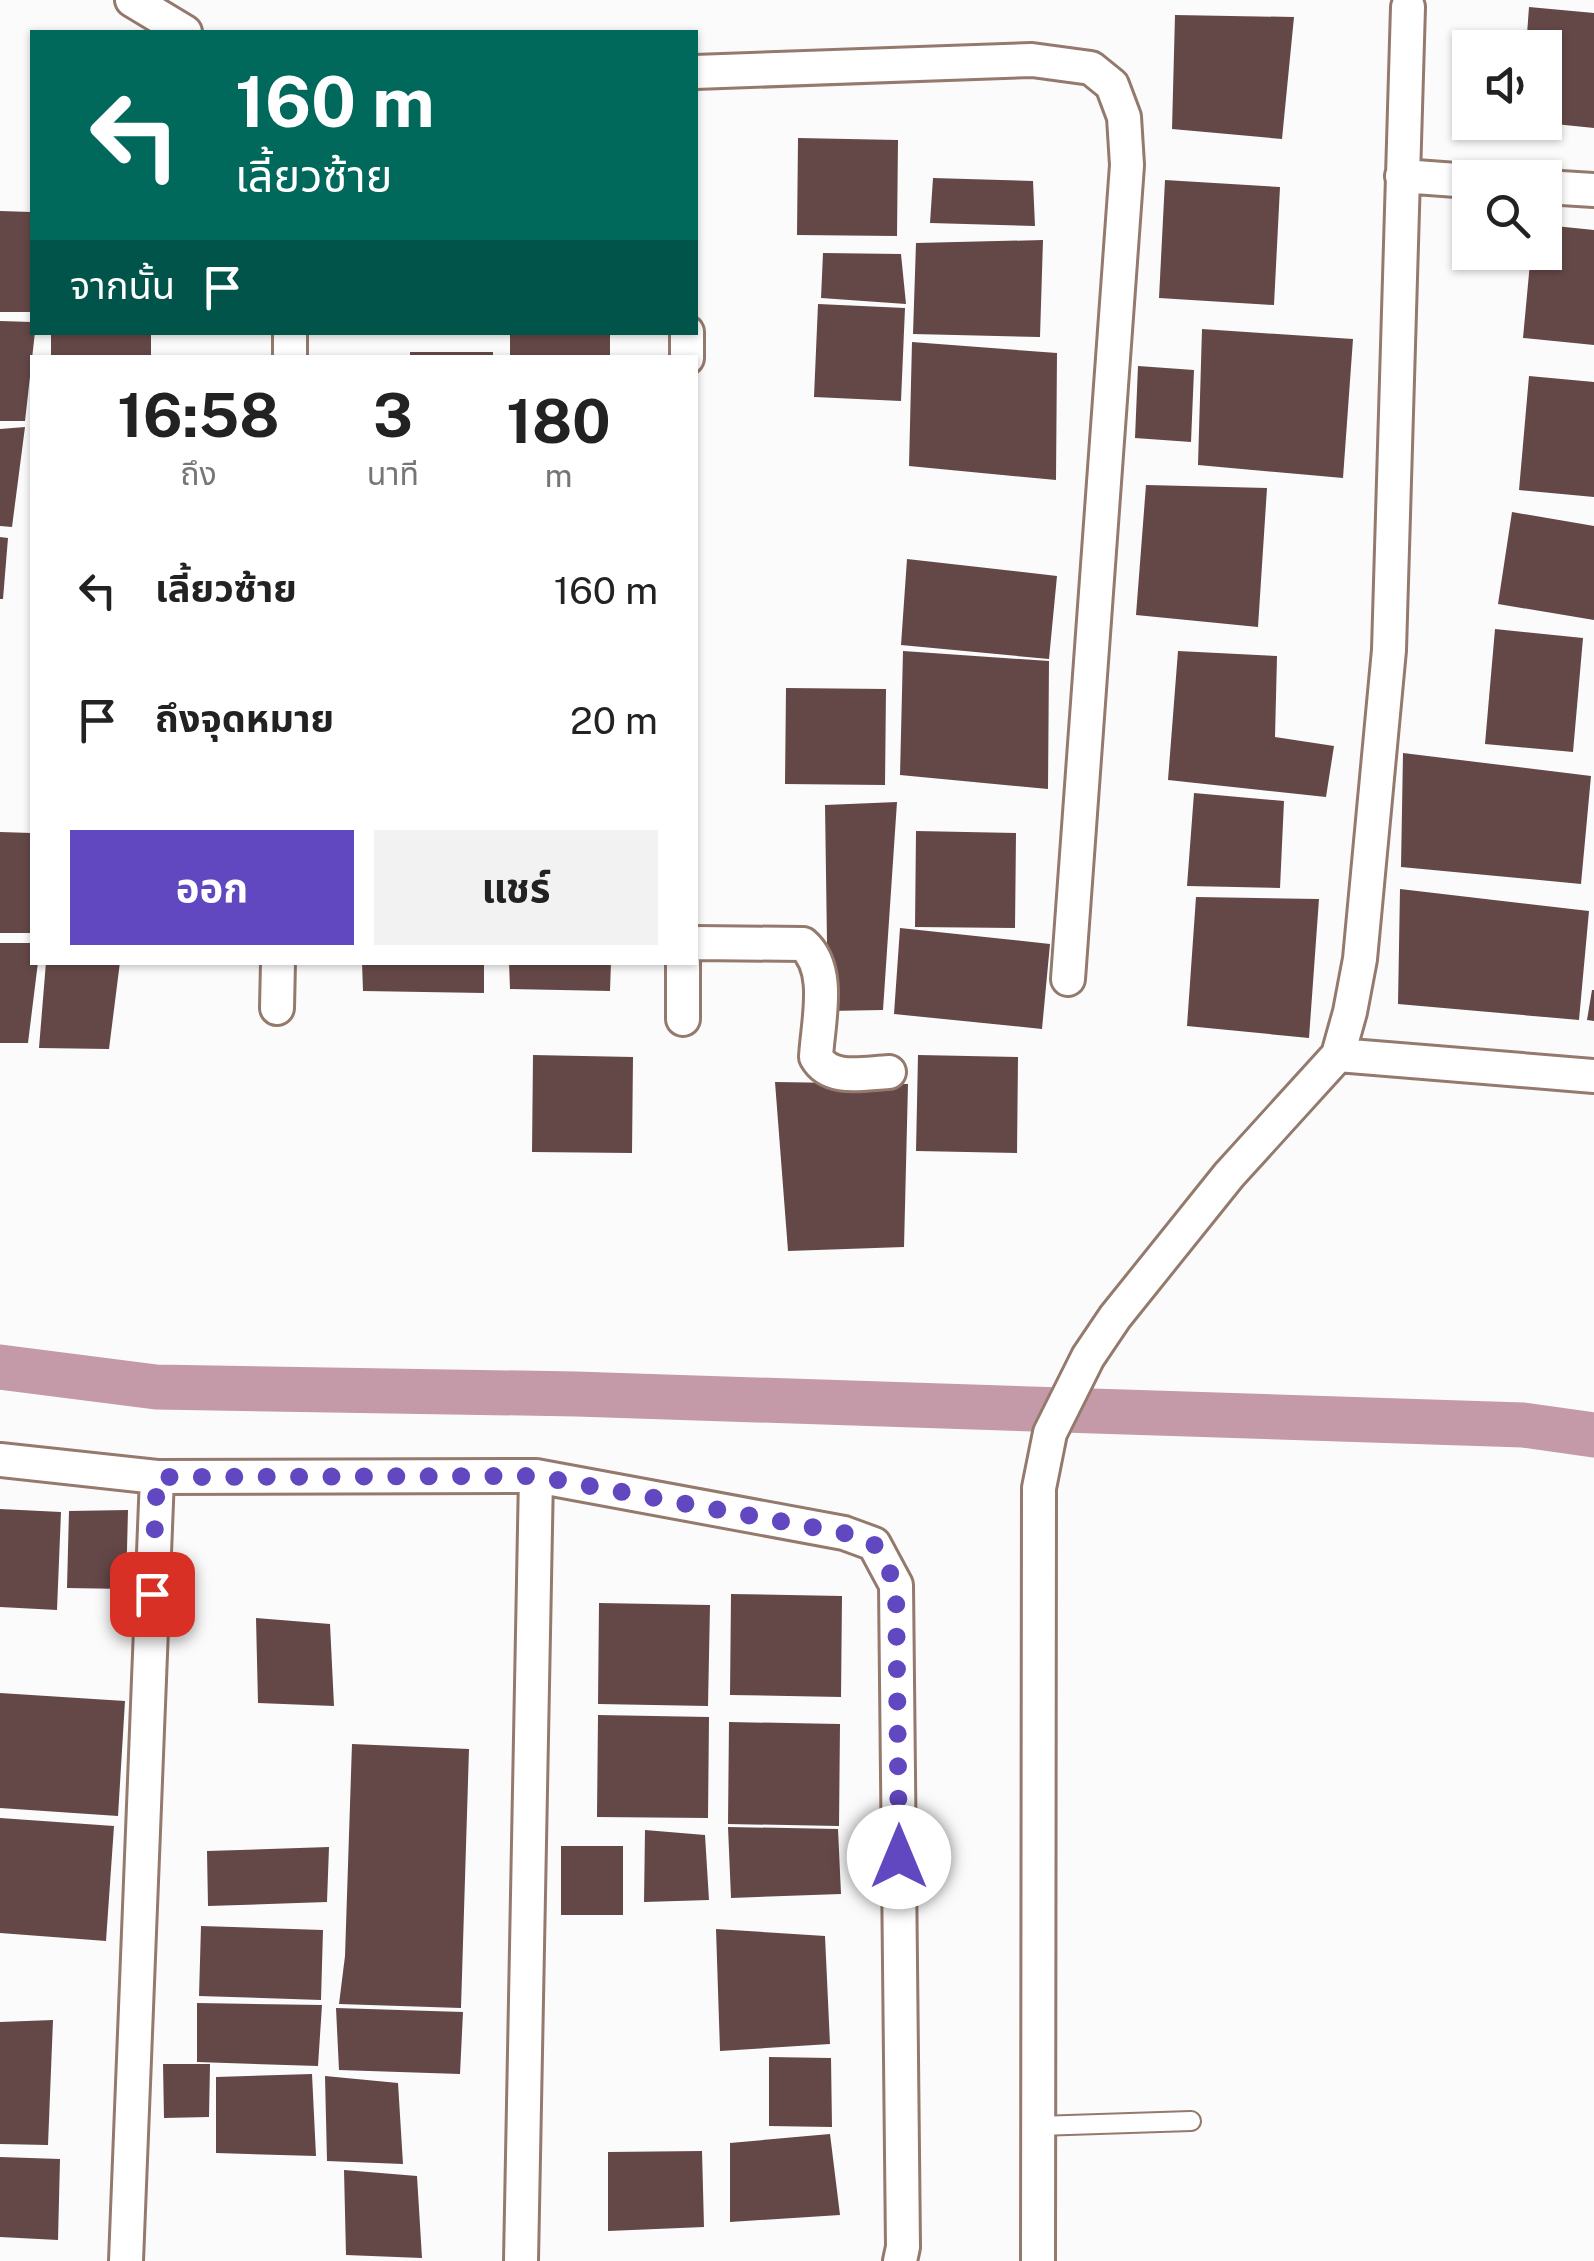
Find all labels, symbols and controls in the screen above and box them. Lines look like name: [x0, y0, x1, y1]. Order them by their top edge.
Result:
map controls: [1452, 30, 1562, 270]
button: sound: [1452, 30, 1562, 140]
text: 160 m: [235, 60, 435, 143]
icon: left: [70, 70, 200, 200]
text: เลี้ยวซ้าย: [235, 149, 392, 202]
button: search: [1452, 160, 1562, 270]
icon: arrive: [195, 260, 250, 315]
text: จากนั้น: [70, 263, 175, 308]
text: 16:58: [117, 380, 280, 451]
text: 3: [373, 380, 413, 451]
text: 180: [506, 386, 611, 457]
text: ถึง: [180, 455, 217, 492]
text: นาที: [367, 455, 419, 492]
text: m: [545, 457, 572, 494]
icon: left: [70, 563, 125, 618]
text: เลี้ยวซ้าย: [155, 566, 297, 611]
text: 160 m: [554, 568, 658, 613]
icon: arrive: [70, 693, 125, 748]
text: ถึงจุดหมาย: [155, 696, 334, 741]
text: 20 m: [570, 698, 658, 743]
button: ออก: [70, 830, 354, 945]
button: แชร์: [374, 830, 658, 945]
pin: [110, 1552, 195, 1637]
icon: arrive: [125, 1567, 180, 1622]
position arrow: [847, 1805, 951, 1909]

